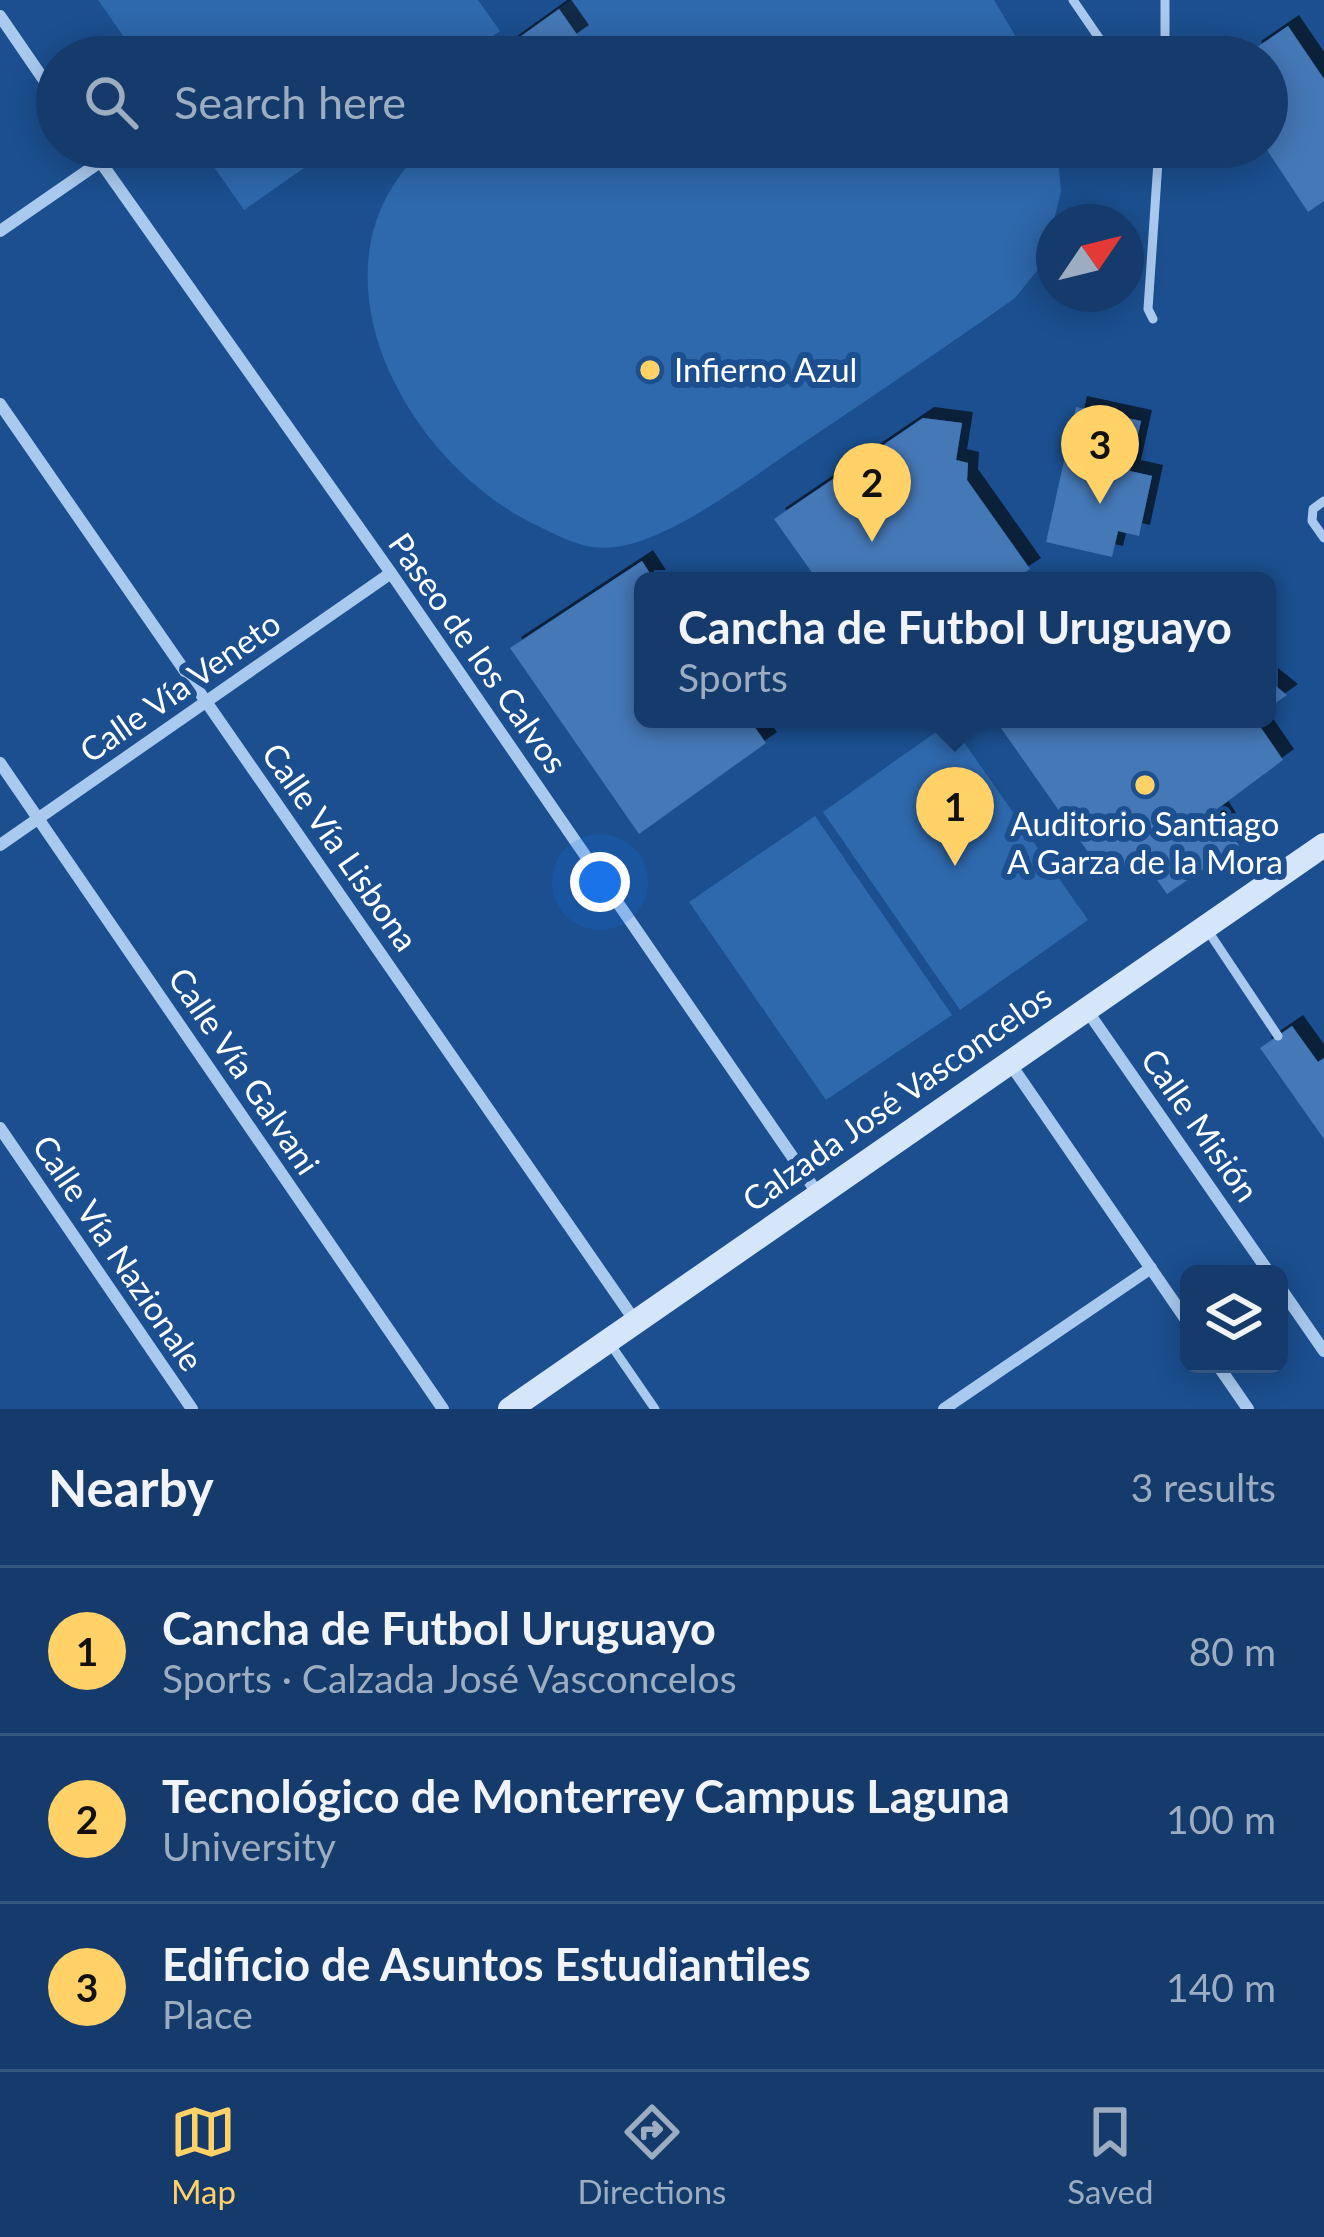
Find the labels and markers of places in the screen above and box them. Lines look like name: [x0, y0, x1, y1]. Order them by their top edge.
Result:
place label: Infierno Azul: [674, 349, 857, 389]
marker: Infierno Azul: [637, 357, 663, 383]
pin: 3: [1061, 405, 1139, 504]
pin: 2: [833, 443, 911, 542]
pin: 1: [916, 767, 994, 866]
marker: Auditorio Santiago A Garza de la Mora: [1132, 772, 1158, 798]
place label: Auditorio Santiago A Garza de la Mora: [1007, 803, 1283, 881]

